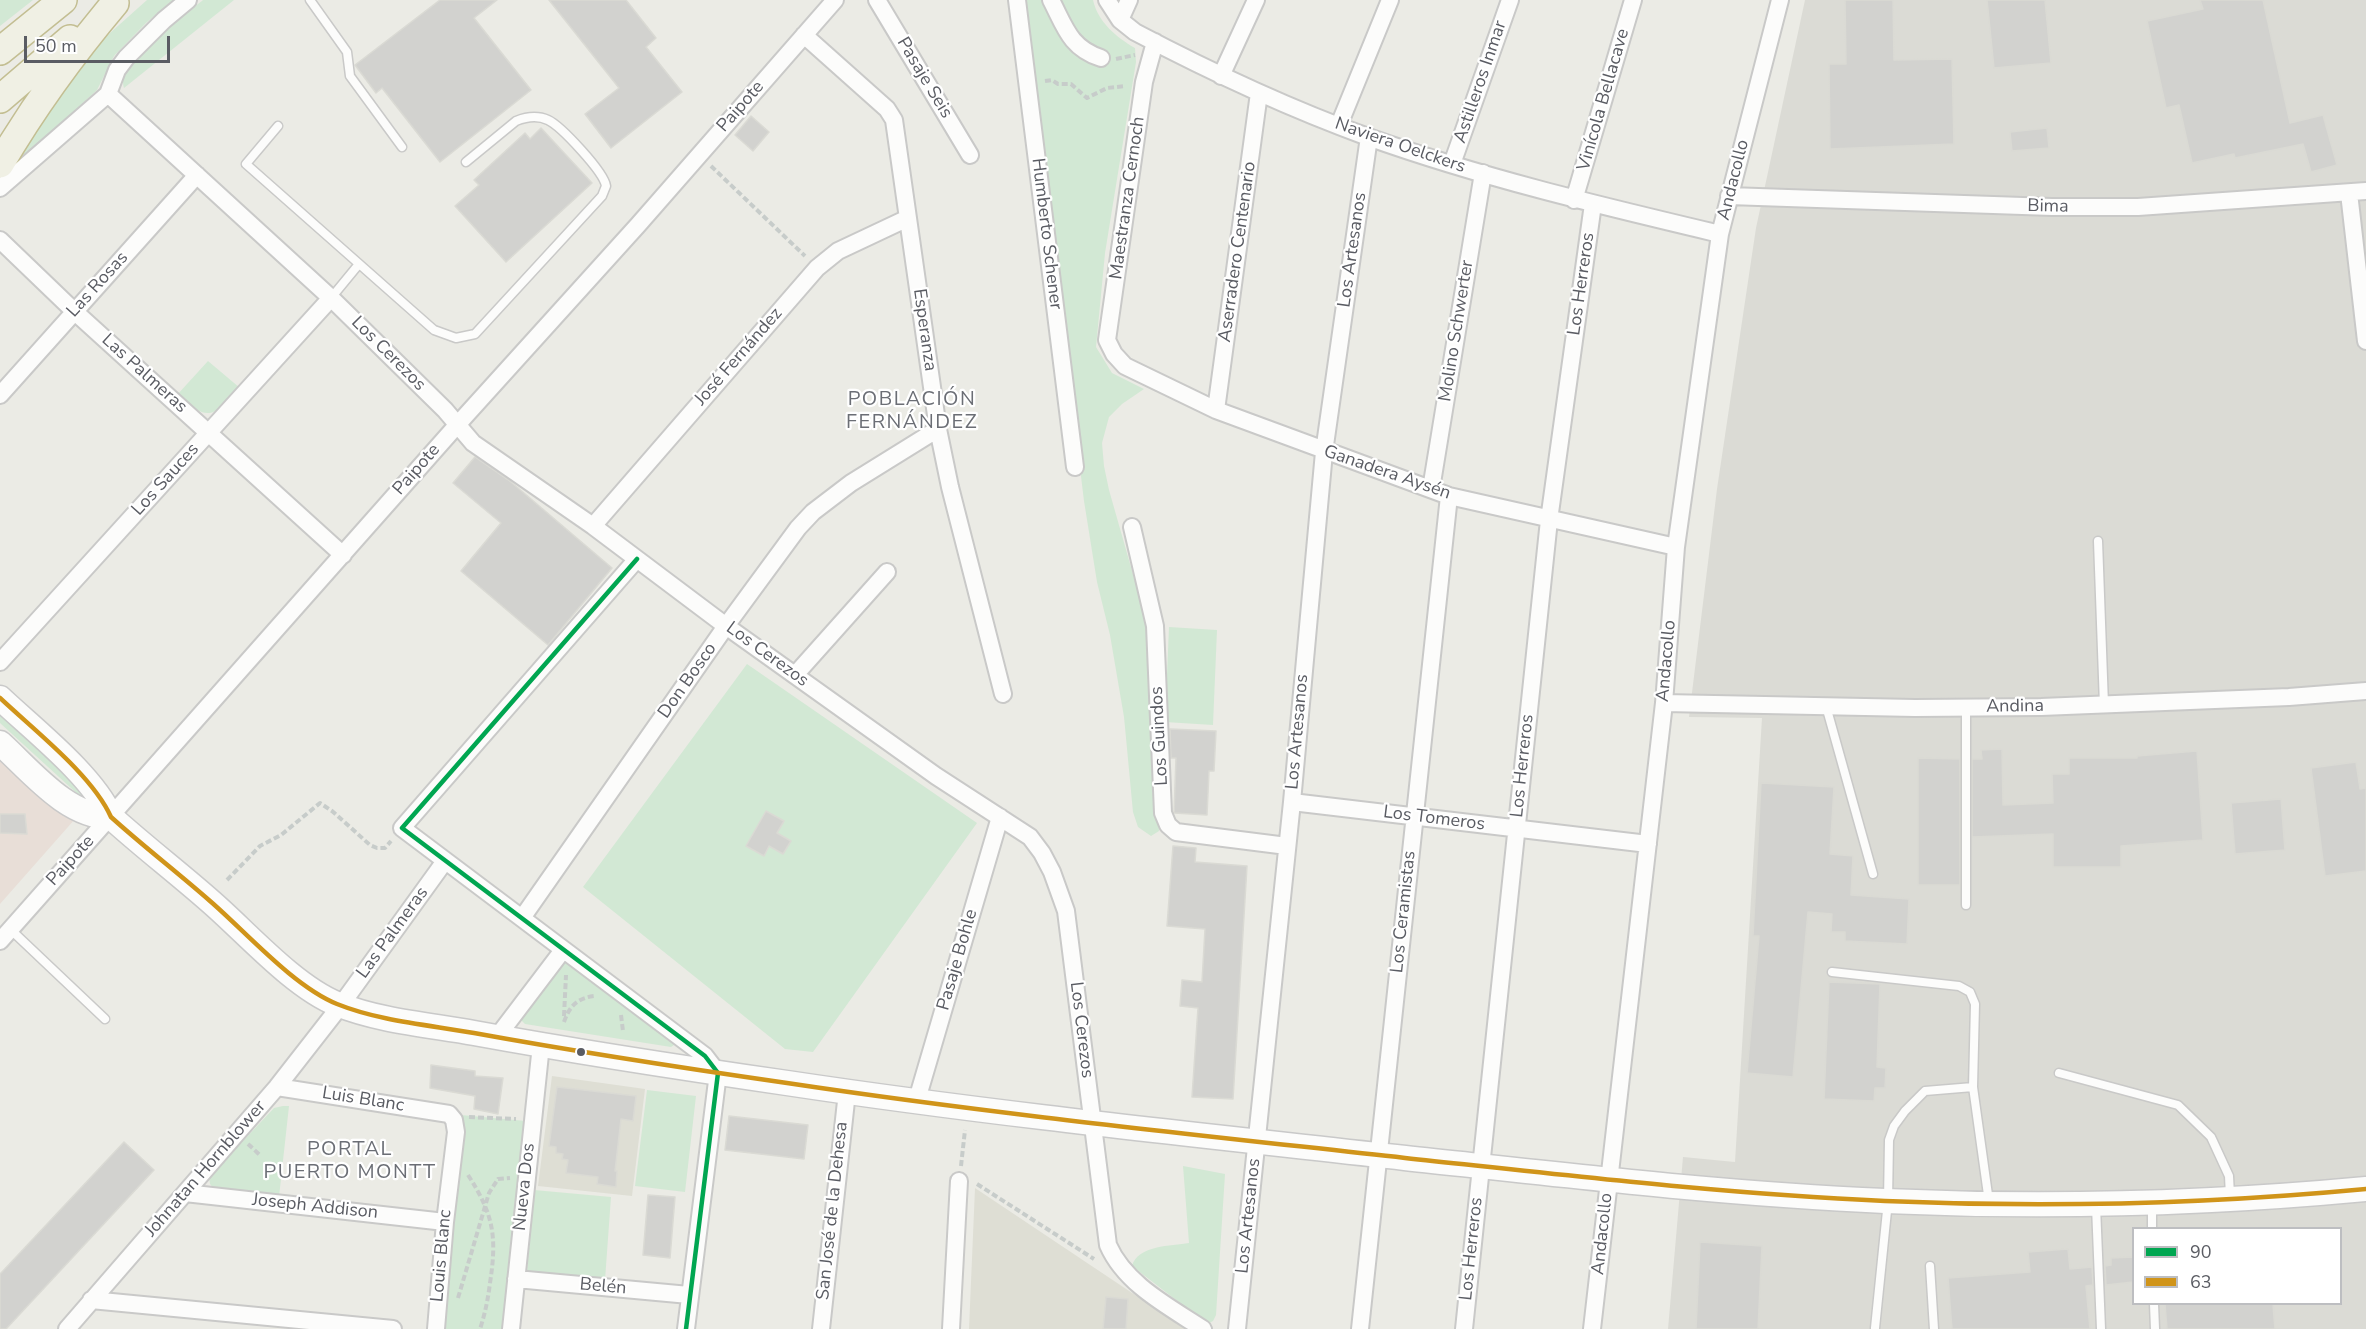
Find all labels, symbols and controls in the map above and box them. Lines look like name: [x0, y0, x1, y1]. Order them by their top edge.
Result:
street label: Astilleros Inmar: [1450, 18, 1512, 146]
scale bar: [27, 24, 172, 62]
street label: Vinícola Bellacave: [1573, 26, 1635, 174]
text: 50 m: [35, 34, 77, 58]
street label: Pasaje Seis: [891, 34, 957, 122]
street label: Paipote: [713, 77, 769, 137]
street label: Naviera Oelckers: [1332, 114, 1468, 178]
street label: Maestranza Cernoch: [1106, 115, 1150, 281]
street label: Andacollo: [1714, 138, 1754, 222]
street label: Humberto Schener: [1026, 157, 1066, 311]
street label: Aserradero Centenario: [1215, 160, 1261, 344]
street label: Los Artesanos: [1334, 191, 1372, 309]
street label: Bima: [2027, 196, 2069, 218]
street label: Los Herreros: [1564, 231, 1600, 337]
street label: Las Rosas: [63, 248, 133, 322]
street label: Molino Schwerter: [1435, 259, 1479, 403]
street label: Esperanza: [908, 287, 940, 373]
street label: José Fernández: [691, 304, 787, 410]
street label: Los Cerezos: [346, 312, 430, 396]
street label: Las Palmeras: [97, 330, 191, 418]
district label: POBLACIÓN FERNÁNDEZ: [846, 388, 978, 435]
street label: Los Sauces: [128, 439, 204, 521]
street label: Paipote: [389, 440, 445, 500]
street label: Ganadera Aysén: [1321, 441, 1453, 505]
street label: Los Cerezos: [722, 618, 812, 692]
street label: Andacollo: [1653, 619, 1681, 703]
street label: Don Bosco: [654, 639, 722, 723]
street label: Los Artesanos: [1282, 673, 1314, 791]
street label: Los Guindos: [1147, 686, 1173, 786]
street label: Andina: [1986, 696, 2044, 718]
street label: Los Herreros: [1507, 713, 1539, 819]
street label: Los Tomeros: [1382, 802, 1486, 836]
street label: Paipote: [43, 831, 99, 891]
street label: Los Ceramistas: [1387, 850, 1421, 974]
street label: Las Palmeras: [353, 883, 433, 983]
street label: Pasaje Bohle: [933, 907, 983, 1013]
street label: Los Cerezos: [1064, 981, 1098, 1079]
unlabelled marker: [575, 1046, 587, 1058]
street label: Luis Blanc: [320, 1083, 406, 1117]
street label: Johnatan Hornblower: [141, 1096, 271, 1242]
street label: San José de la Dehesa: [813, 1121, 853, 1301]
district label: PORTAL PUERTO MONTT: [263, 1138, 437, 1185]
street label: Nueva Dos: [510, 1142, 540, 1232]
street label: Los Artesanos: [1232, 1157, 1266, 1275]
street label: Joseph Addison: [251, 1190, 379, 1224]
street label: Andacollo: [1588, 1192, 1618, 1276]
street label: Los Herreros: [1456, 1196, 1488, 1302]
street label: Louis Blanc: [427, 1209, 457, 1303]
legend: [2132, 1227, 2342, 1305]
text: 90: [2190, 1240, 2212, 1264]
text: 63: [2190, 1270, 2212, 1294]
street label: Belén: [579, 1274, 627, 1300]

